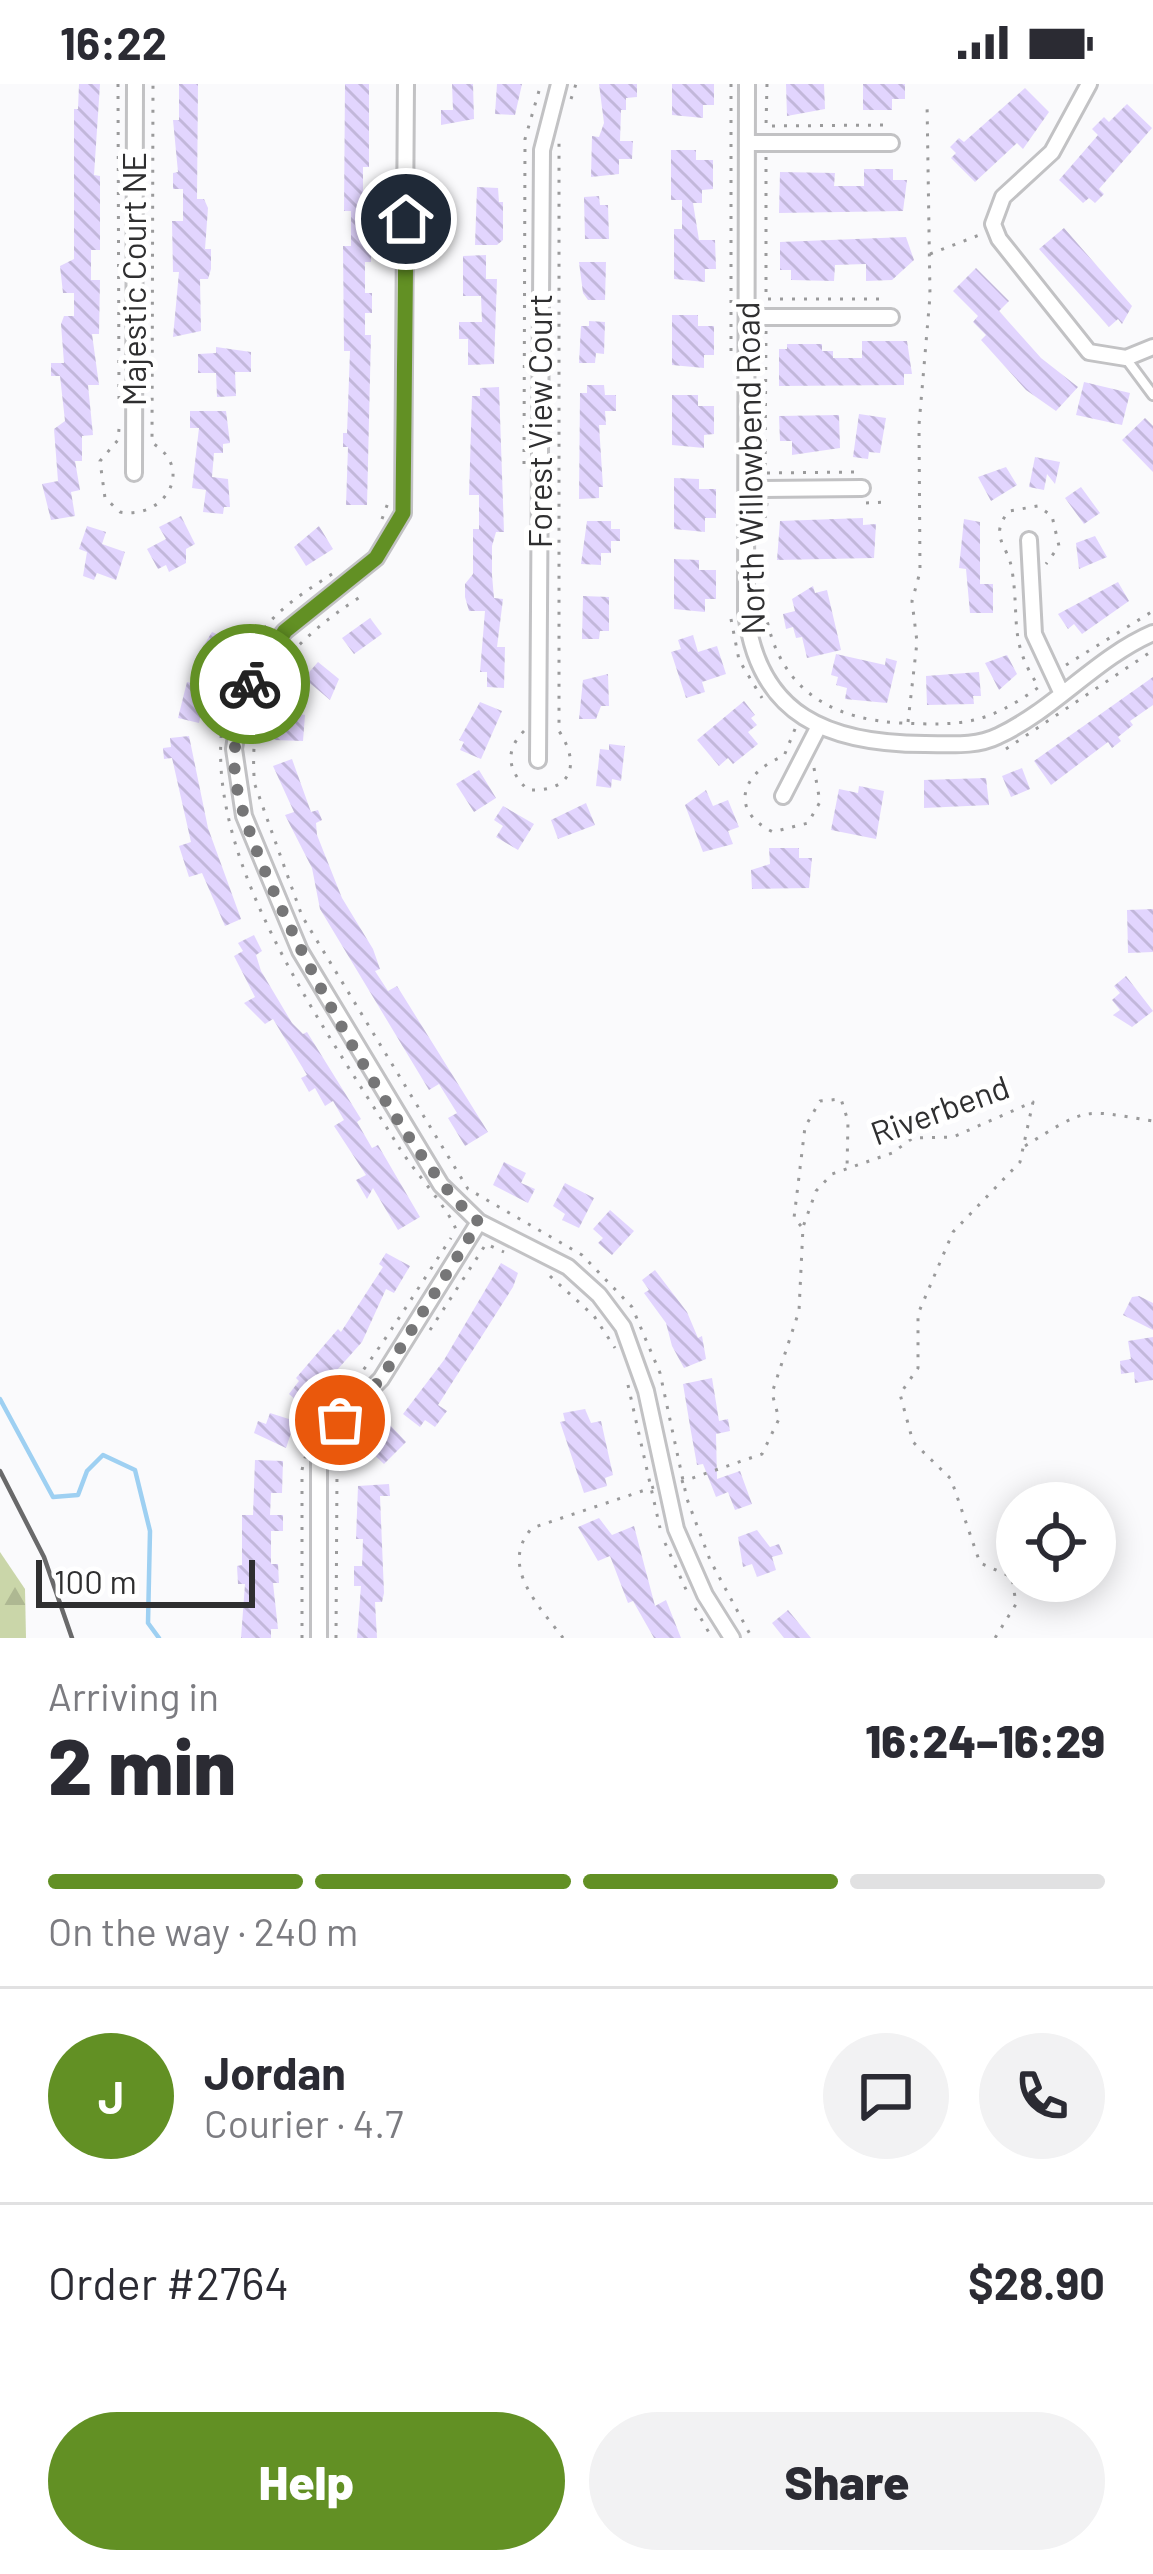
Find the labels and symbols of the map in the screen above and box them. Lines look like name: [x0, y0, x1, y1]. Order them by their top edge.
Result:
street label: Majestic Court NE: [113, 152, 153, 406]
pin: [355, 168, 457, 270]
street label: Forest View Court: [519, 294, 559, 548]
street label: North Willowbend Road: [726, 301, 772, 635]
courier: [190, 624, 310, 744]
street label: Riverbend: [865, 1066, 1014, 1153]
pin: [289, 1369, 391, 1471]
scale bar: [36, 1554, 255, 1607]

